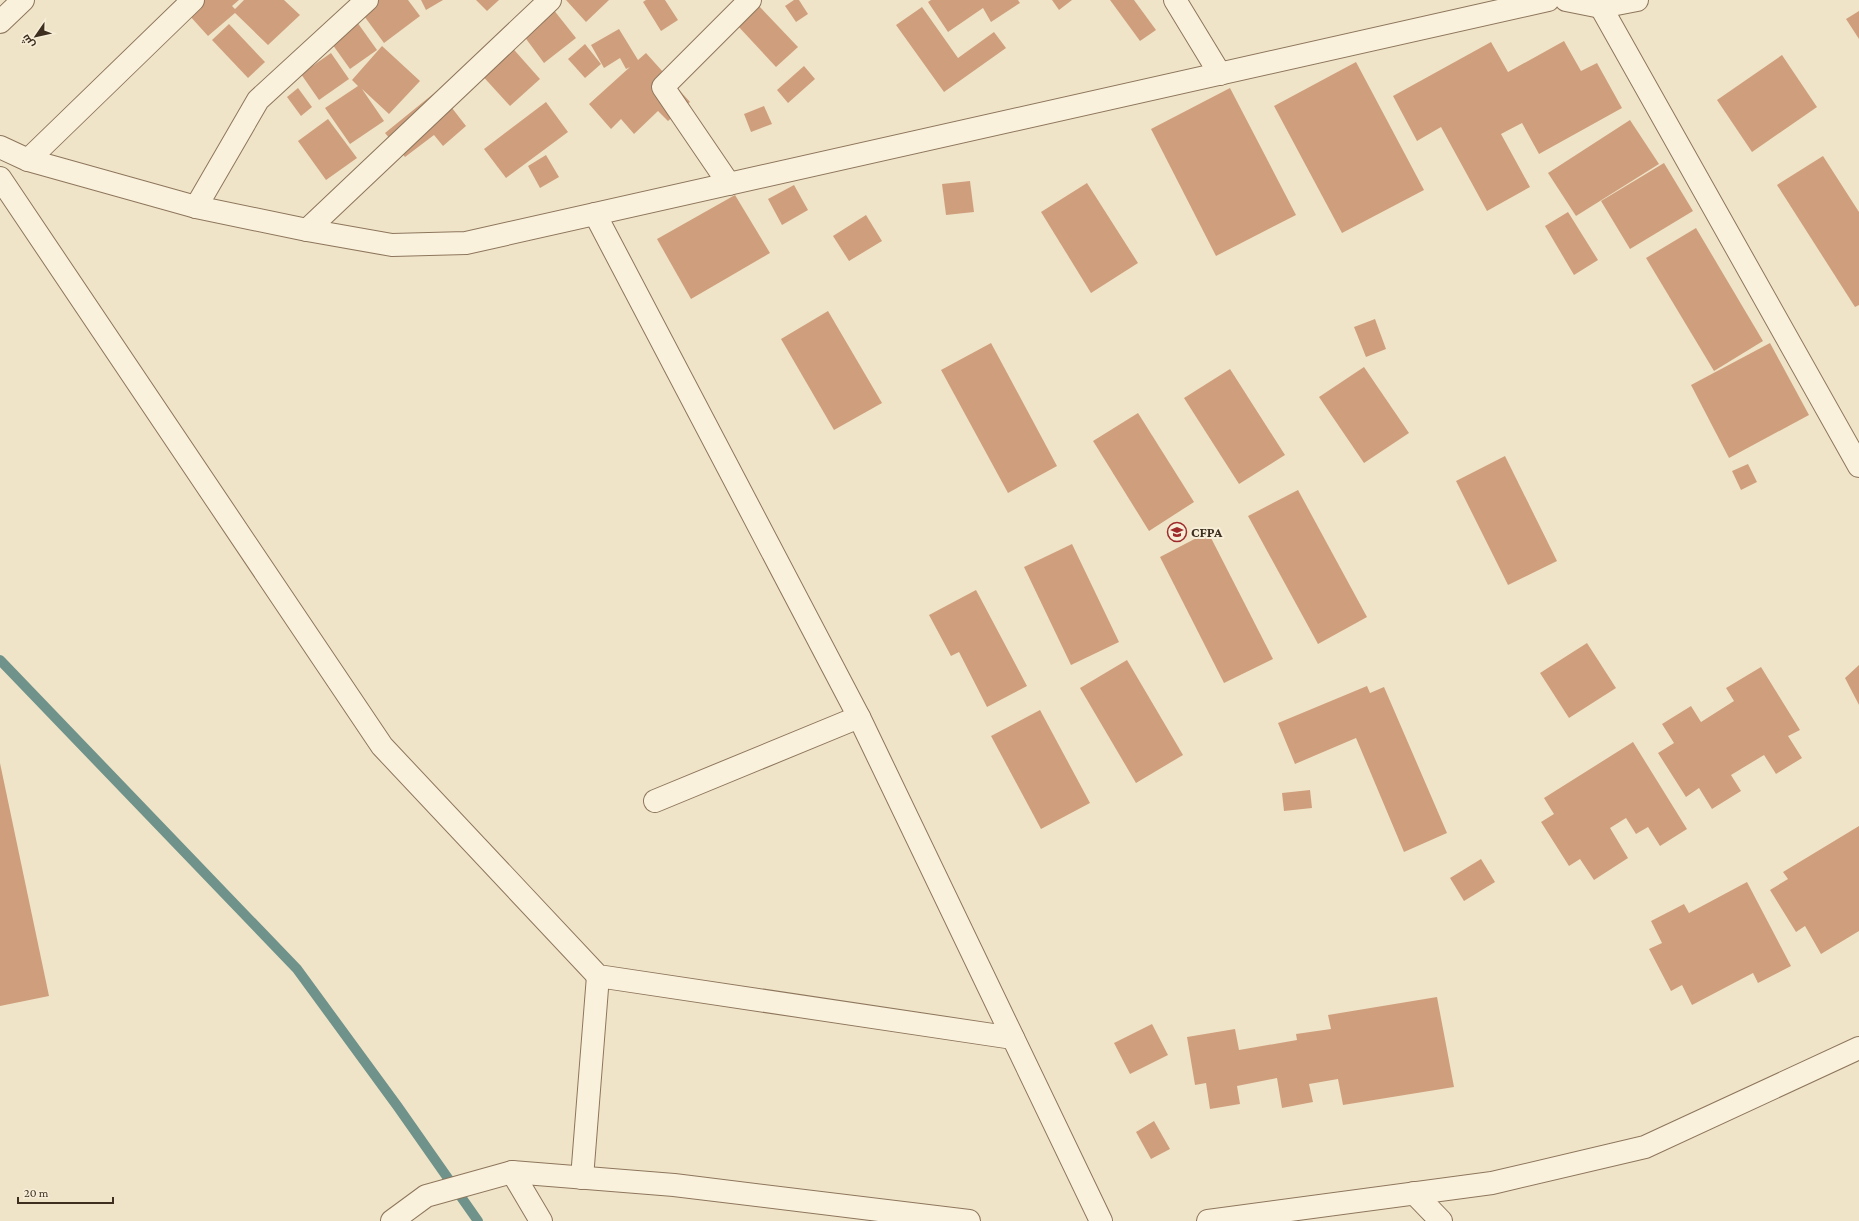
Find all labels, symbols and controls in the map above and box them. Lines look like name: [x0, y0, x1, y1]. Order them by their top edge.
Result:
north arrow: [16, 16, 56, 56]
text: ش: [19, 32, 37, 51]
school or university icon: CFPA: [1166, 521, 1188, 543]
place label: CFPA: [1191, 524, 1223, 540]
scale bar: [18, 1179, 113, 1205]
text: 20 m: [24, 1186, 49, 1200]

